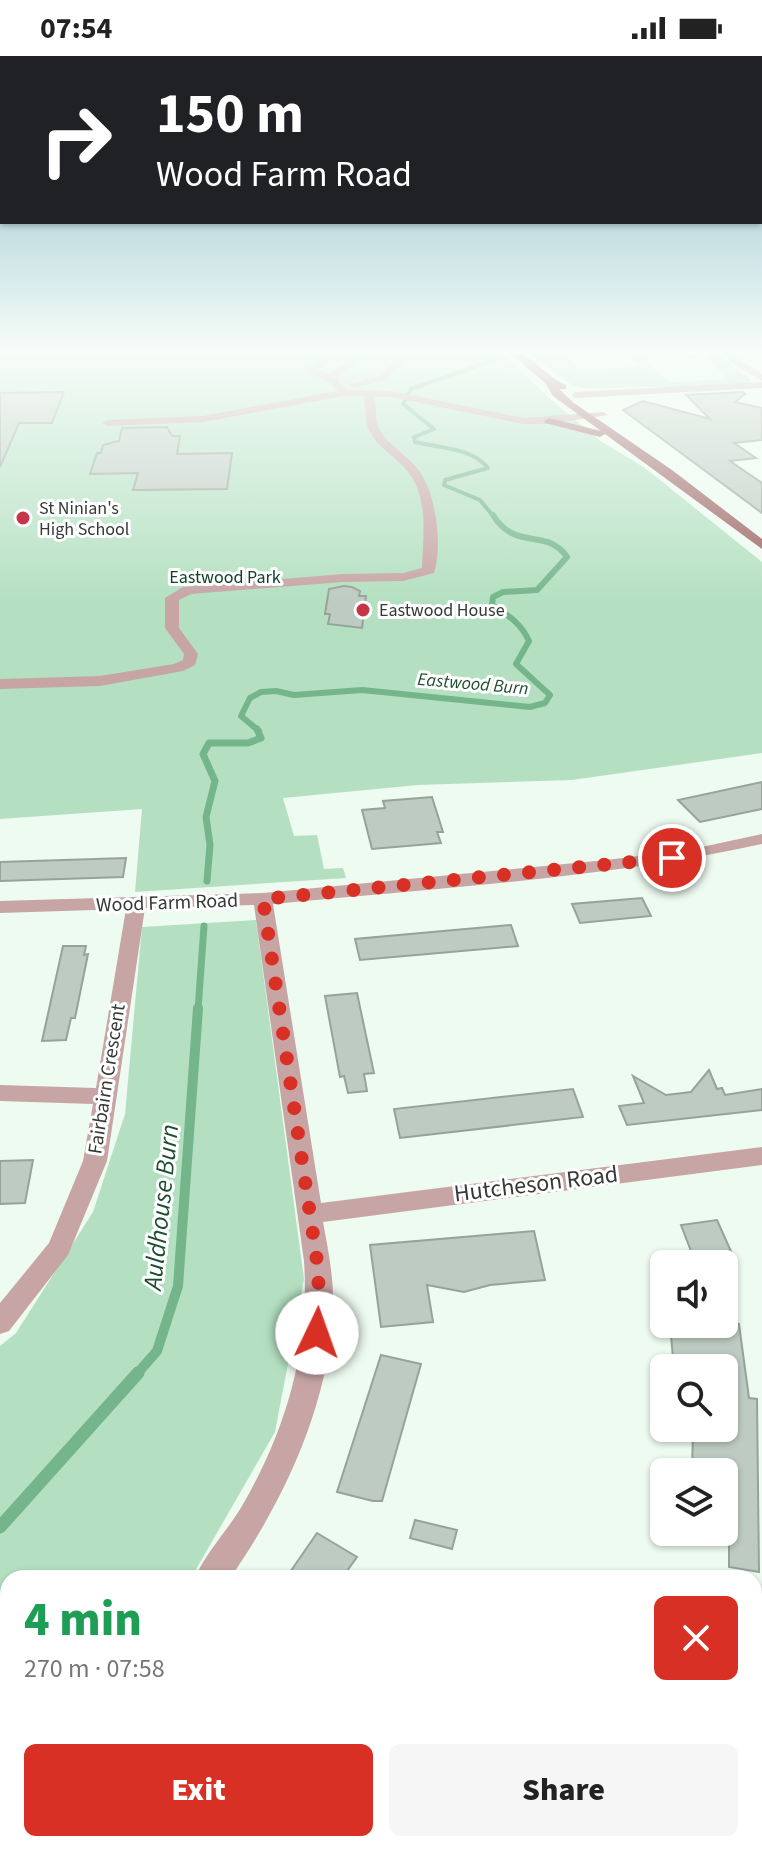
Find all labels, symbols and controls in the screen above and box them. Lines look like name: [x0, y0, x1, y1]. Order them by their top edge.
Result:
text: 07:54: [40, 7, 112, 50]
text: 150 m: [156, 75, 304, 154]
icon: right: [24, 88, 128, 192]
text: Wood Farm Road: [156, 149, 412, 200]
place label: St Ninian's High School: [39, 496, 129, 542]
marker: St Ninian's High School: [14, 509, 32, 527]
park label: Eastwood Park: [169, 565, 281, 590]
place label: Eastwood House: [379, 598, 505, 623]
marker: Eastwood House: [354, 601, 372, 619]
water label: Eastwood Burn: [416, 667, 530, 701]
pin: [638, 824, 706, 892]
icon: arrive: [650, 836, 694, 880]
street label: Wood Farm Road: [95, 887, 239, 919]
street label: Fairbairn Crescent: [81, 1002, 133, 1156]
water label: Auldhouse Burn: [134, 1122, 188, 1294]
street label: Hutcheson Road: [452, 1157, 620, 1211]
map controls: [650, 1250, 738, 1546]
button: sound: [650, 1250, 738, 1338]
position arrow: [275, 1291, 359, 1375]
button: search: [650, 1354, 738, 1442]
button: layers: [650, 1458, 738, 1546]
text: 4 min: [24, 1586, 142, 1654]
button: close: [654, 1596, 738, 1680]
text: 270 m · 07:58: [24, 1650, 165, 1687]
button: Exit: [24, 1744, 373, 1836]
button: Share: [389, 1744, 738, 1836]

